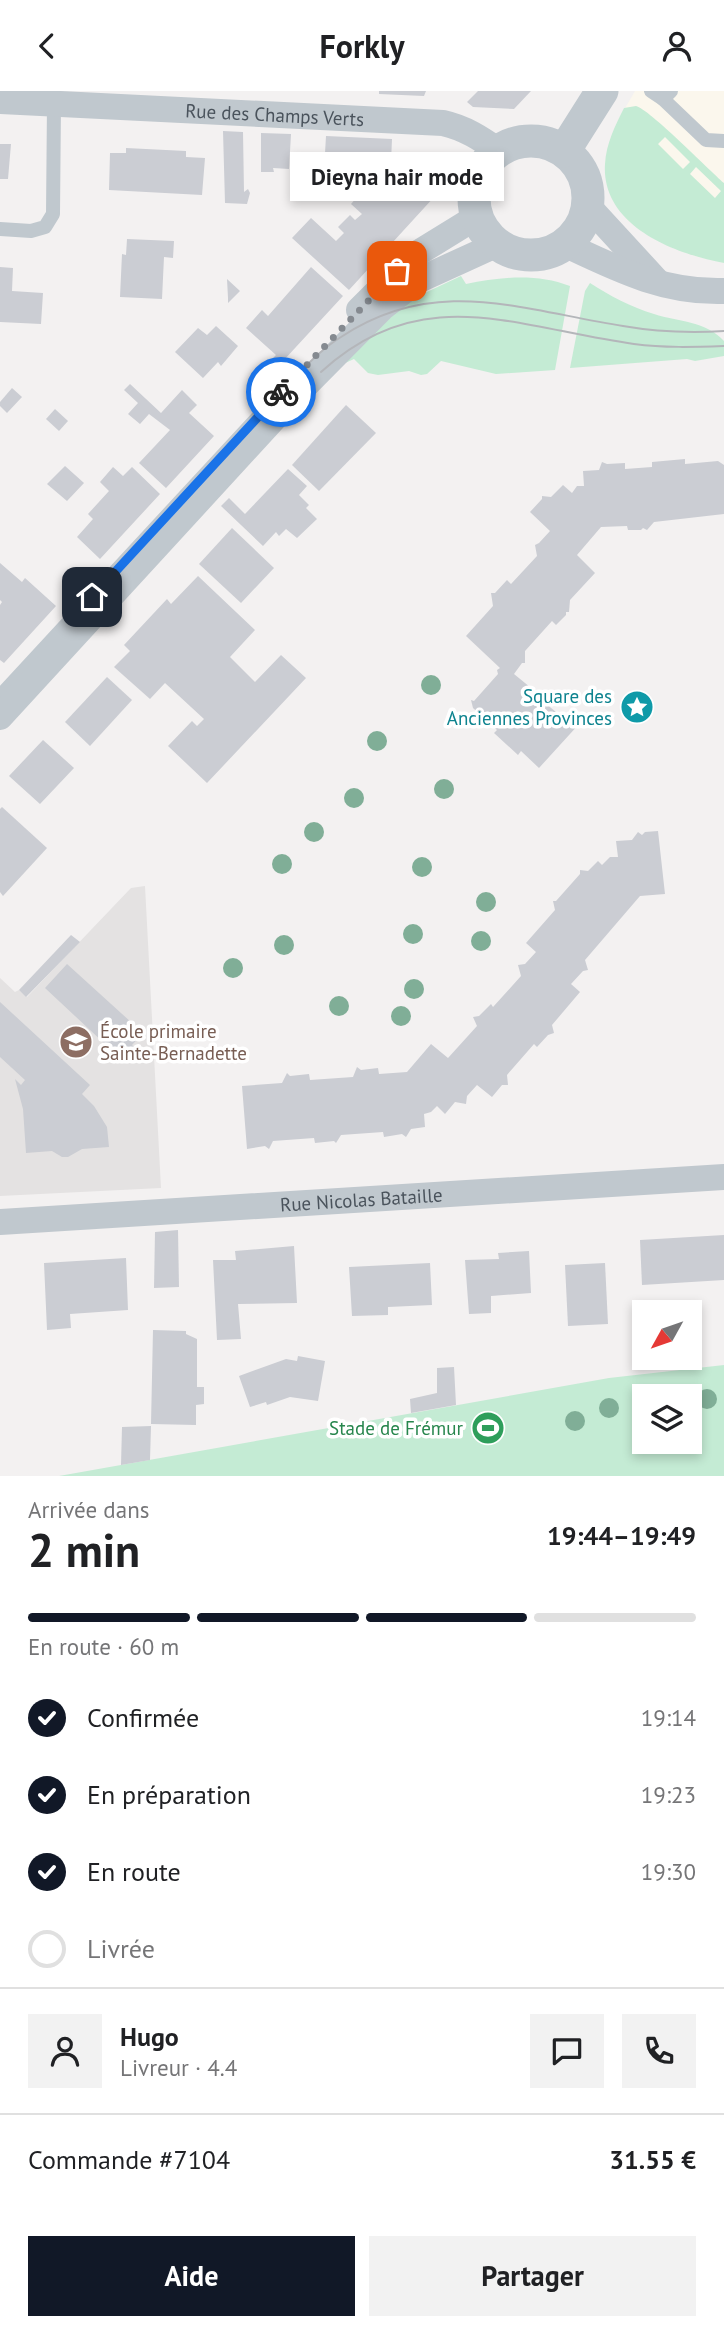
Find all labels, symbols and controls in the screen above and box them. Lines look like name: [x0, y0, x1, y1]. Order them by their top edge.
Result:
text: Forkly: [319, 25, 405, 67]
icon: back: [28, 27, 66, 65]
icon: person: [658, 27, 696, 65]
street label: Rue des Champs Verts: [185, 98, 365, 131]
callout: Dieyna hair mode: [290, 152, 504, 201]
text: Dieyna hair mode: [311, 162, 483, 191]
pin: [367, 241, 427, 301]
icon: bag: [378, 252, 416, 290]
courier: [246, 357, 316, 427]
icon: bike: [262, 373, 300, 411]
pin: [62, 567, 122, 627]
icon: home: [73, 578, 111, 616]
place label: Square des Anciennes Provinces: [447, 684, 612, 730]
place icon: Square des Anciennes Provinces: [618, 688, 656, 726]
place label: École primaire Sainte-Bernadette: [100, 1019, 247, 1065]
school or university icon: École primaire Sainte-Bernadette: [57, 1023, 95, 1061]
street label: Rue Nicolas Bataille: [279, 1183, 443, 1217]
north arrow: [632, 1300, 702, 1370]
map controls: [632, 1300, 702, 1454]
button: layers: [632, 1384, 702, 1454]
sports icon: Stade de Frémur: [469, 1409, 507, 1447]
place label: Stade de Frémur: [329, 1416, 464, 1440]
text: Arrivée dans: [28, 1495, 149, 1524]
text: 19:44–19:49: [547, 1519, 696, 1552]
text: 2 min: [28, 1520, 140, 1580]
text: En route · 60 m: [28, 1632, 179, 1661]
icon: check: [28, 1699, 66, 1737]
text: Confirmée: [87, 1701, 199, 1734]
text: 19:14: [641, 1703, 696, 1732]
icon: check: [28, 1776, 66, 1814]
text: En préparation: [87, 1778, 251, 1811]
text: 19:23: [641, 1780, 696, 1809]
icon: check: [28, 1853, 66, 1891]
text: En route: [87, 1855, 181, 1888]
text: 19:30: [641, 1857, 696, 1886]
text: Livrée: [87, 1932, 155, 1965]
button: person: [28, 2014, 102, 2088]
button: chat: [530, 2014, 604, 2088]
button: phone: [622, 2014, 696, 2088]
text: Hugo: [120, 2020, 179, 2053]
text: Livreur · 4.4: [120, 2053, 237, 2082]
text: Commande #7104: [28, 2143, 230, 2176]
text: 31.55 €: [609, 2143, 696, 2176]
button: Aide: [28, 2236, 355, 2316]
button: Partager: [369, 2236, 696, 2316]

